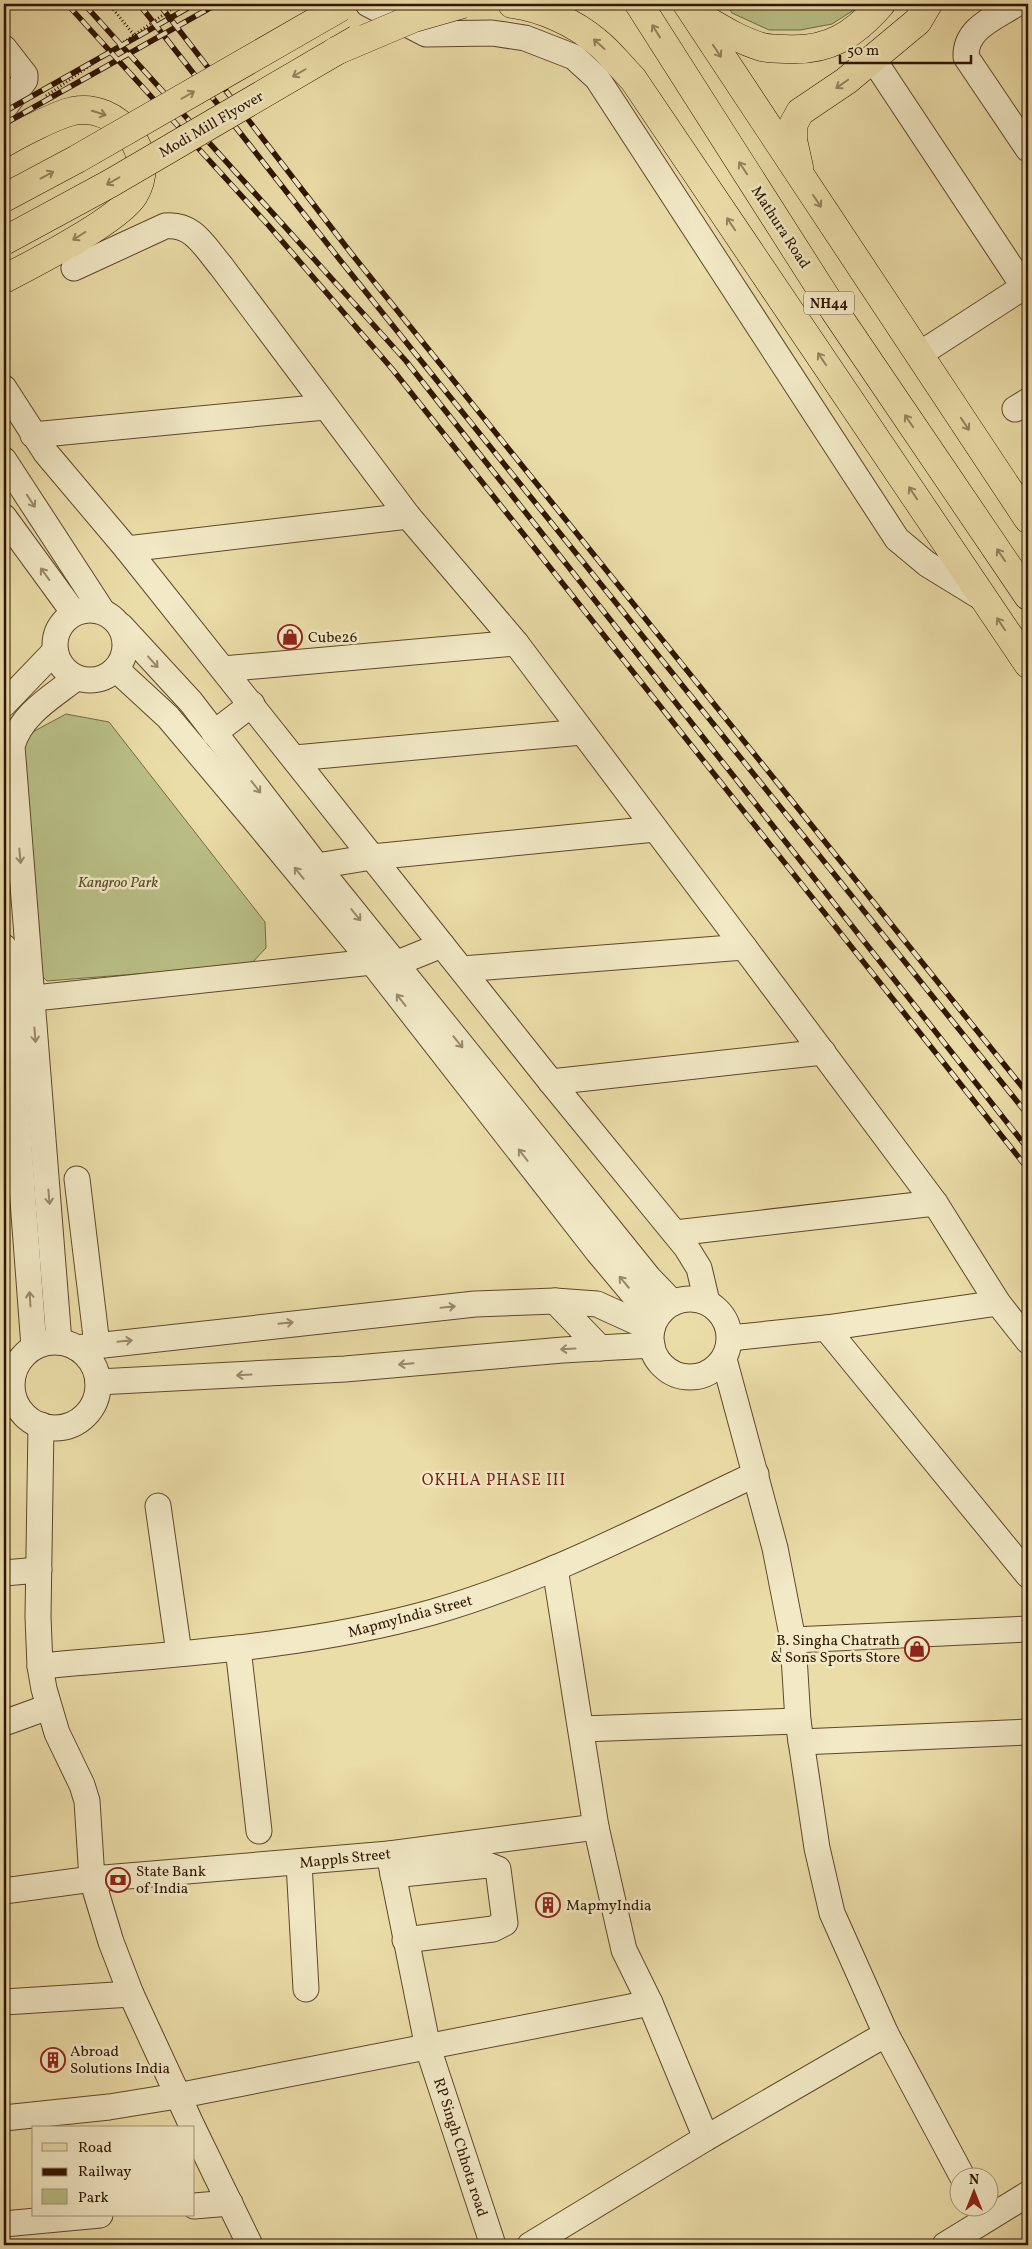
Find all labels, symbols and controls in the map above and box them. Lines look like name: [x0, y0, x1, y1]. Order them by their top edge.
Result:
one-way arrow: [651, 25, 661, 39]
scale bar: [840, 32, 971, 64]
one-way arrow: [592, 38, 605, 50]
text: 50 m: [847, 41, 879, 62]
one-way arrow: [712, 44, 722, 58]
one-way arrow: [292, 69, 306, 79]
one-way arrow: [835, 79, 849, 89]
street label: Modi Mill Flyover: [155, 87, 268, 164]
one-way arrow: [181, 90, 196, 100]
one-way arrow: [91, 109, 107, 119]
one-way arrow: [738, 162, 748, 176]
one-way arrow: [39, 170, 54, 180]
one-way arrow: [106, 177, 120, 187]
street label: Mathura Road: [745, 182, 814, 273]
one-way arrow: [812, 194, 823, 208]
one-way arrow: [725, 217, 736, 231]
one-way arrow: [72, 231, 86, 241]
road number: NH44: [804, 292, 854, 314]
one-way arrow: [816, 352, 826, 366]
one-way arrow: [904, 414, 914, 428]
one-way arrow: [961, 416, 971, 430]
one-way arrow: [907, 487, 917, 501]
one-way arrow: [26, 493, 36, 507]
one-way arrow: [996, 549, 1006, 563]
one-way arrow: [40, 567, 50, 581]
one-way arrow: [996, 617, 1006, 631]
shop icon: Cube26: [277, 624, 303, 650]
place label: Cube26: [308, 628, 357, 649]
one-way arrow: [148, 655, 159, 668]
one-way arrow: [251, 780, 261, 794]
one-way arrow: [15, 848, 25, 864]
one-way arrow: [294, 867, 305, 880]
park label: Kangroo Park: [78, 873, 158, 894]
one-way arrow: [351, 908, 362, 921]
one-way arrow: [396, 993, 407, 1006]
one-way arrow: [30, 1027, 39, 1043]
one-way arrow: [453, 1035, 464, 1048]
one-way arrow: [517, 1149, 528, 1162]
one-way arrow: [44, 1189, 54, 1205]
one-way arrow: [619, 1276, 630, 1289]
one-way arrow: [26, 1291, 35, 1307]
one-way arrow: [440, 1302, 456, 1312]
one-way arrow: [278, 1318, 294, 1328]
one-way arrow: [117, 1336, 133, 1346]
one-way arrow: [560, 1345, 576, 1354]
one-way arrow: [398, 1359, 414, 1369]
one-way arrow: [236, 1371, 252, 1380]
district label: OKHLA PHASE III: [422, 1470, 566, 1492]
street label: MapmyIndia Street: [346, 1591, 475, 1644]
place label: B. Singha Chatrath & Sons Sports Store: [771, 1631, 900, 1669]
shop icon: B. Singha Chatrath & Sons Sports Store: [904, 1636, 930, 1662]
street label: Mappls Street: [298, 1844, 392, 1875]
place label: State Bank of India: [136, 1862, 206, 1900]
bank icon: State Bank of India: [105, 1867, 131, 1893]
building icon: MapmyIndia: [535, 1892, 561, 1918]
place label: MapmyIndia: [566, 1896, 652, 1917]
place label: Abroad Solutions India: [70, 2042, 170, 2080]
building icon: Abroad Solutions India: [40, 2047, 66, 2073]
street label: RP Singh Chhota road: [427, 2075, 492, 2220]
legend: [32, 2126, 195, 2216]
text: Road: [78, 2138, 112, 2159]
text: Railway: [78, 2162, 131, 2183]
north arrow: [950, 2166, 1000, 2216]
text: N: [969, 2171, 979, 2190]
text: Park: [78, 2188, 109, 2209]

